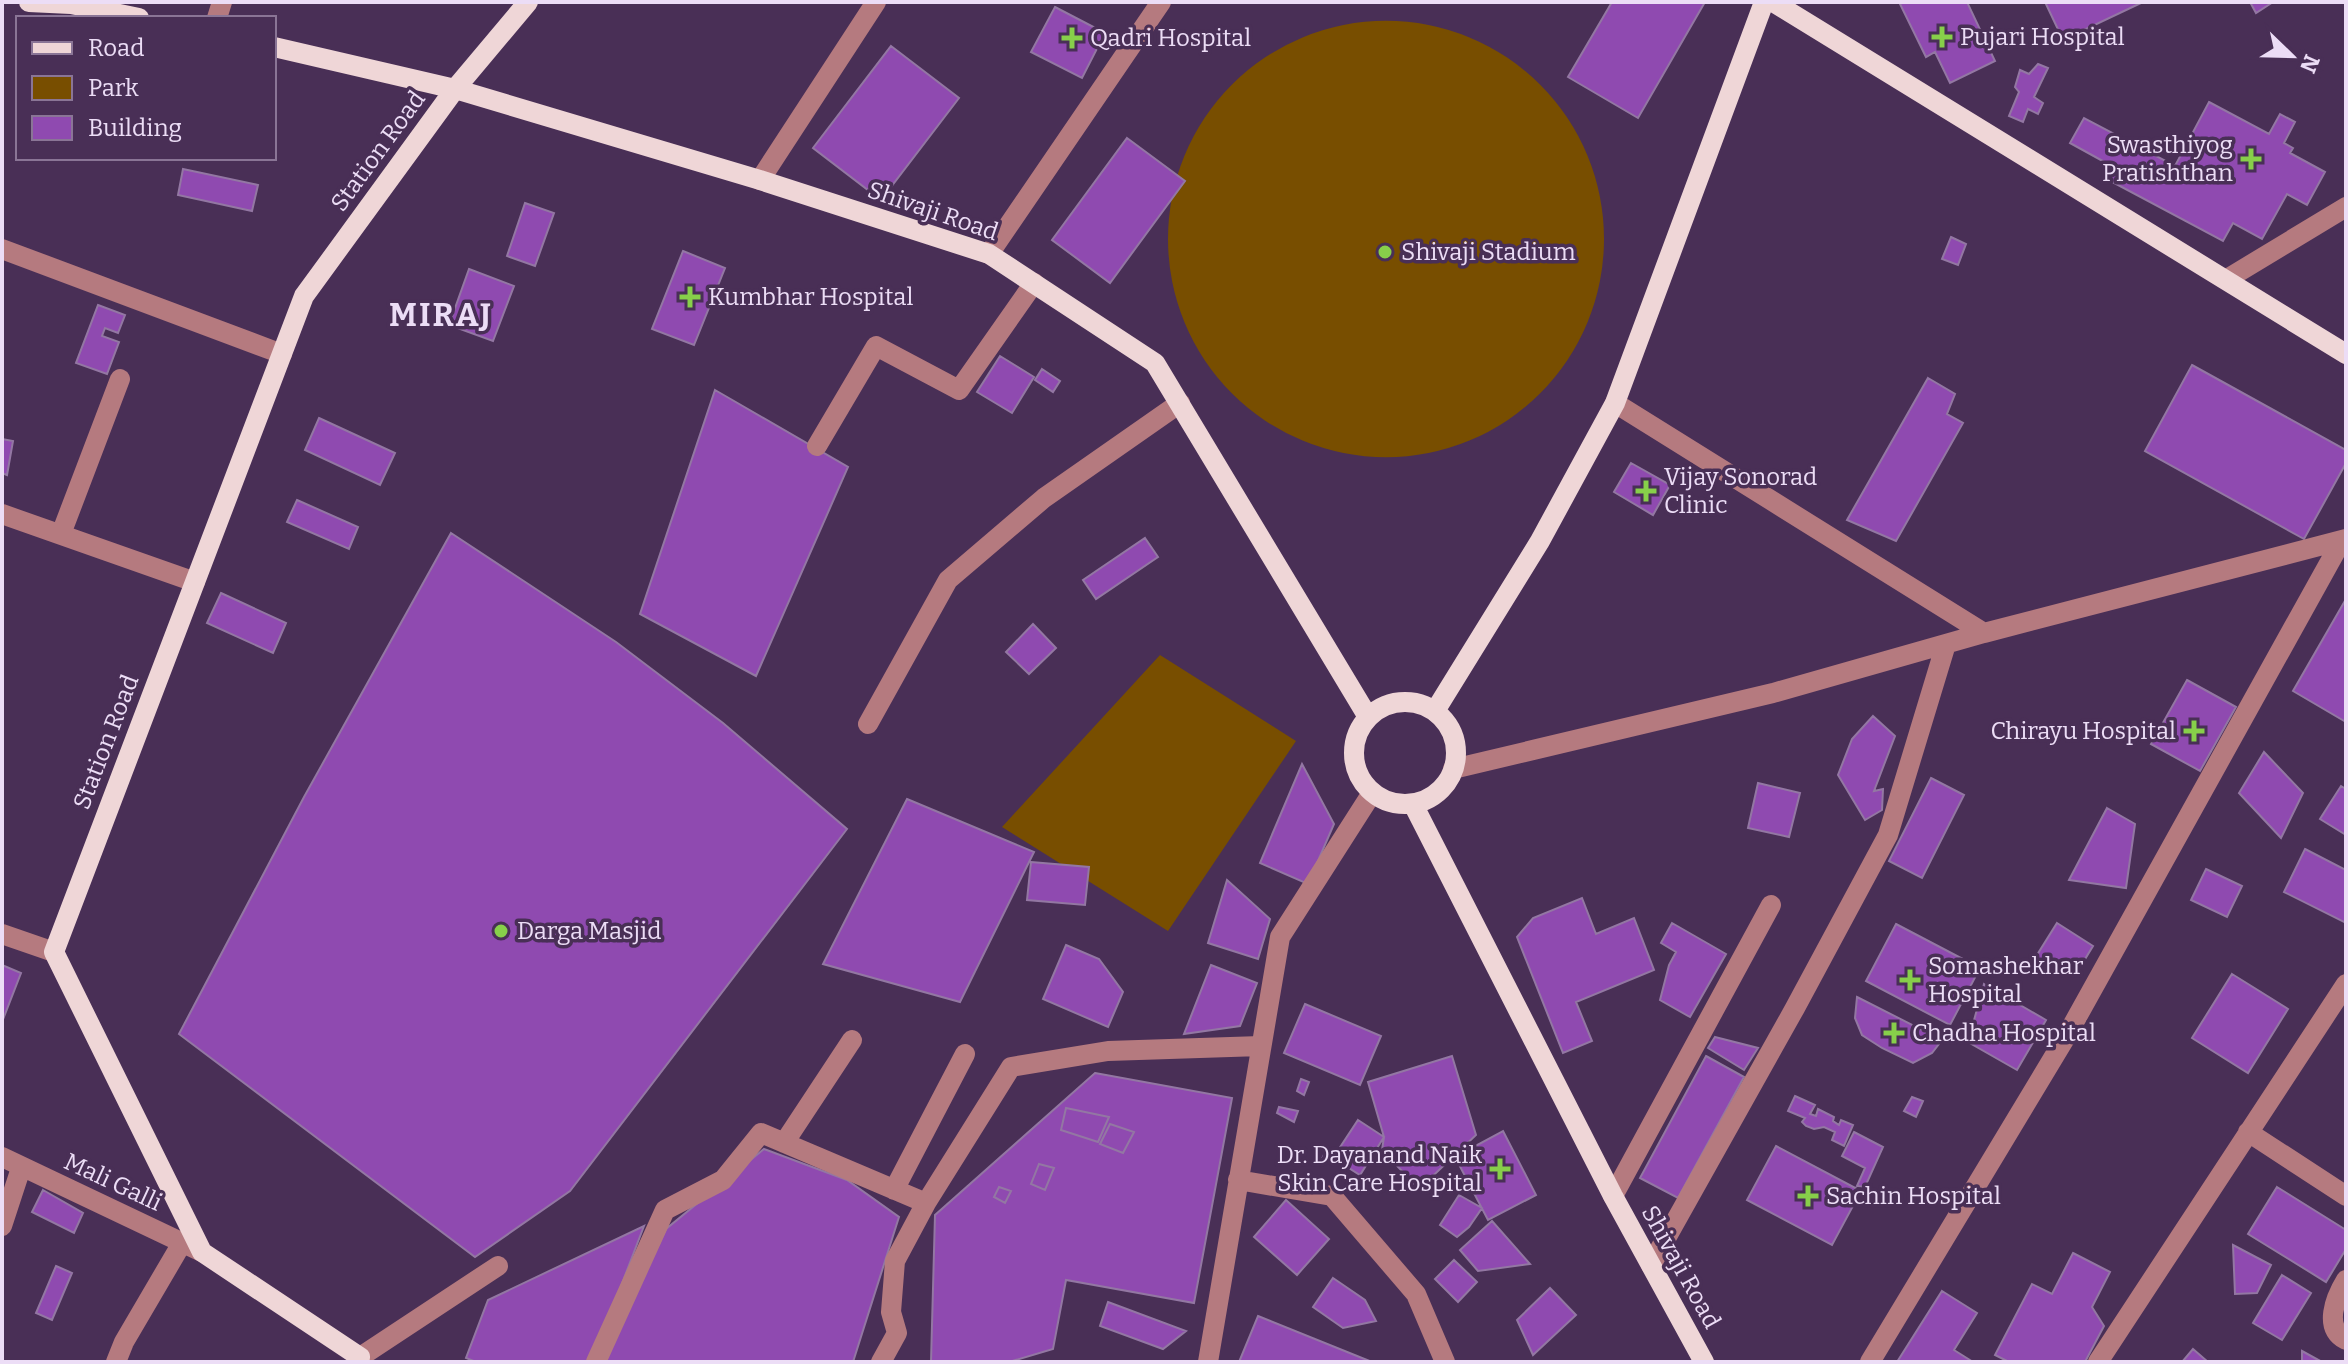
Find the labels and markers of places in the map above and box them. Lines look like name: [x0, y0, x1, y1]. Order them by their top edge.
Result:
place label: Pujari Hospital: [1960, 23, 2125, 51]
place label: Qadri Hospital: [1090, 24, 1251, 52]
marker: Pujari Hospital: [1931, 26, 1953, 48]
marker: Qadri Hospital: [1061, 27, 1083, 49]
place label: Swasthiyog Pratishthan: [2102, 131, 2233, 187]
marker: Swasthiyog Pratishthan: [2240, 148, 2262, 170]
place label: Shivaji Stadium: [1401, 238, 1576, 266]
marker: Shivaji Stadium: [1376, 243, 1394, 261]
place label: Kumbhar Hospital: [708, 283, 913, 311]
marker: Kumbhar Hospital: [679, 286, 701, 308]
place label: Vijay Sonorad Clinic: [1664, 463, 1817, 519]
marker: Vijay Sonorad Clinic: [1635, 480, 1657, 502]
place label: Chirayu Hospital: [1991, 717, 2176, 745]
marker: Chirayu Hospital: [2183, 720, 2205, 742]
place label: Darga Masjid: [517, 917, 662, 945]
marker: Darga Masjid: [492, 922, 510, 940]
place label: Somashekhar Hospital: [1928, 952, 2084, 1008]
marker: Somashekhar Hospital: [1899, 969, 1921, 991]
place label: Chadha Hospital: [1912, 1019, 2096, 1047]
marker: Chadha Hospital: [1883, 1022, 1905, 1044]
place label: Dr. Dayanand Naik Skin Care Hospital: [1277, 1141, 1482, 1197]
marker: Dr. Dayanand Naik Skin Care Hospital: [1489, 1158, 1511, 1180]
place label: Sachin Hospital: [1826, 1182, 2001, 1210]
marker: Sachin Hospital: [1797, 1185, 1819, 1207]

